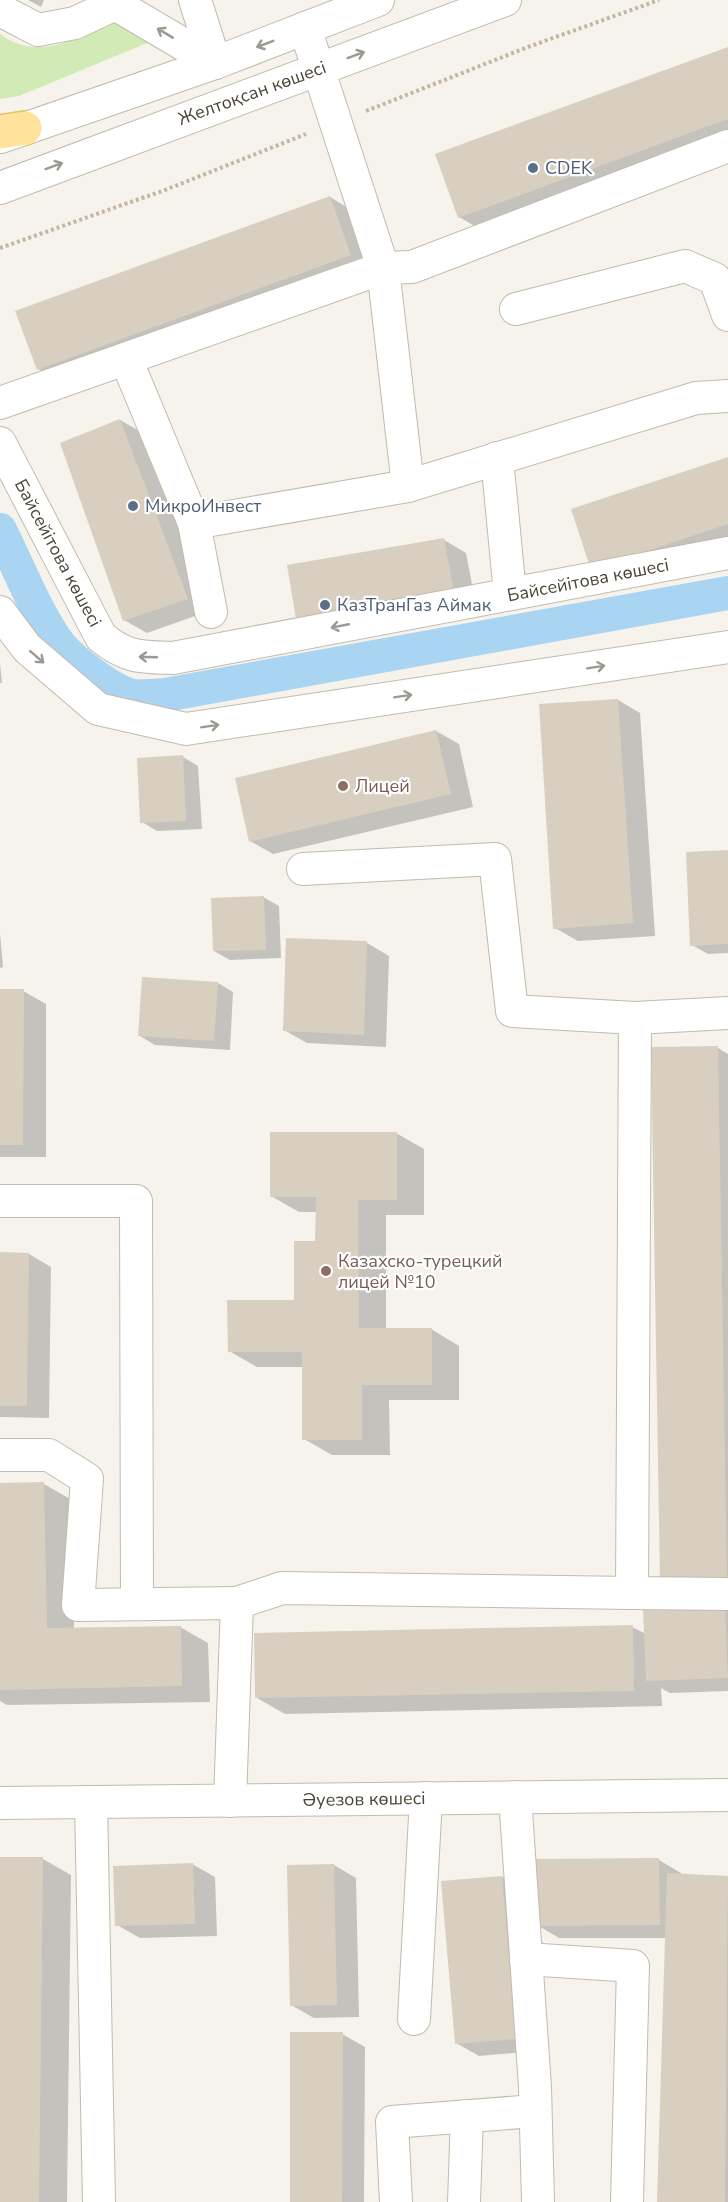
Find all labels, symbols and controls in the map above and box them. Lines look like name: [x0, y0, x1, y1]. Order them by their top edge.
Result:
one-way arrow: [156, 27, 173, 39]
one-way arrow: [256, 39, 275, 50]
one-way arrow: [346, 49, 364, 60]
street label: Желтоқсан көшесі: [175, 55, 329, 131]
place label: CDEK: [545, 156, 593, 180]
one-way arrow: [45, 160, 63, 171]
marker: CDEK: [526, 161, 540, 175]
street label: Байсейітова көшесі: [9, 475, 107, 631]
place label: МикроИнвест: [145, 494, 261, 518]
marker: МикроИнвест: [126, 499, 140, 513]
street label: Байсейітова көшесі: [505, 553, 671, 607]
place label: КазТранГаз Аймак: [337, 593, 492, 617]
marker: КазТранГаз Аймак: [318, 598, 332, 612]
one-way arrow: [331, 621, 351, 632]
one-way arrow: [29, 650, 44, 664]
one-way arrow: [139, 651, 159, 663]
one-way arrow: [585, 662, 605, 673]
one-way arrow: [392, 691, 412, 702]
one-way arrow: [200, 720, 219, 731]
place label: Лицей: [355, 774, 410, 798]
marker: Лицей: [336, 779, 350, 793]
place label: Казахско-турецкий лицей №10: [338, 1249, 503, 1294]
marker: Казахско-турецкий лицей №10: [319, 1264, 333, 1278]
street label: Әуезов көшесі: [302, 1786, 426, 1812]

